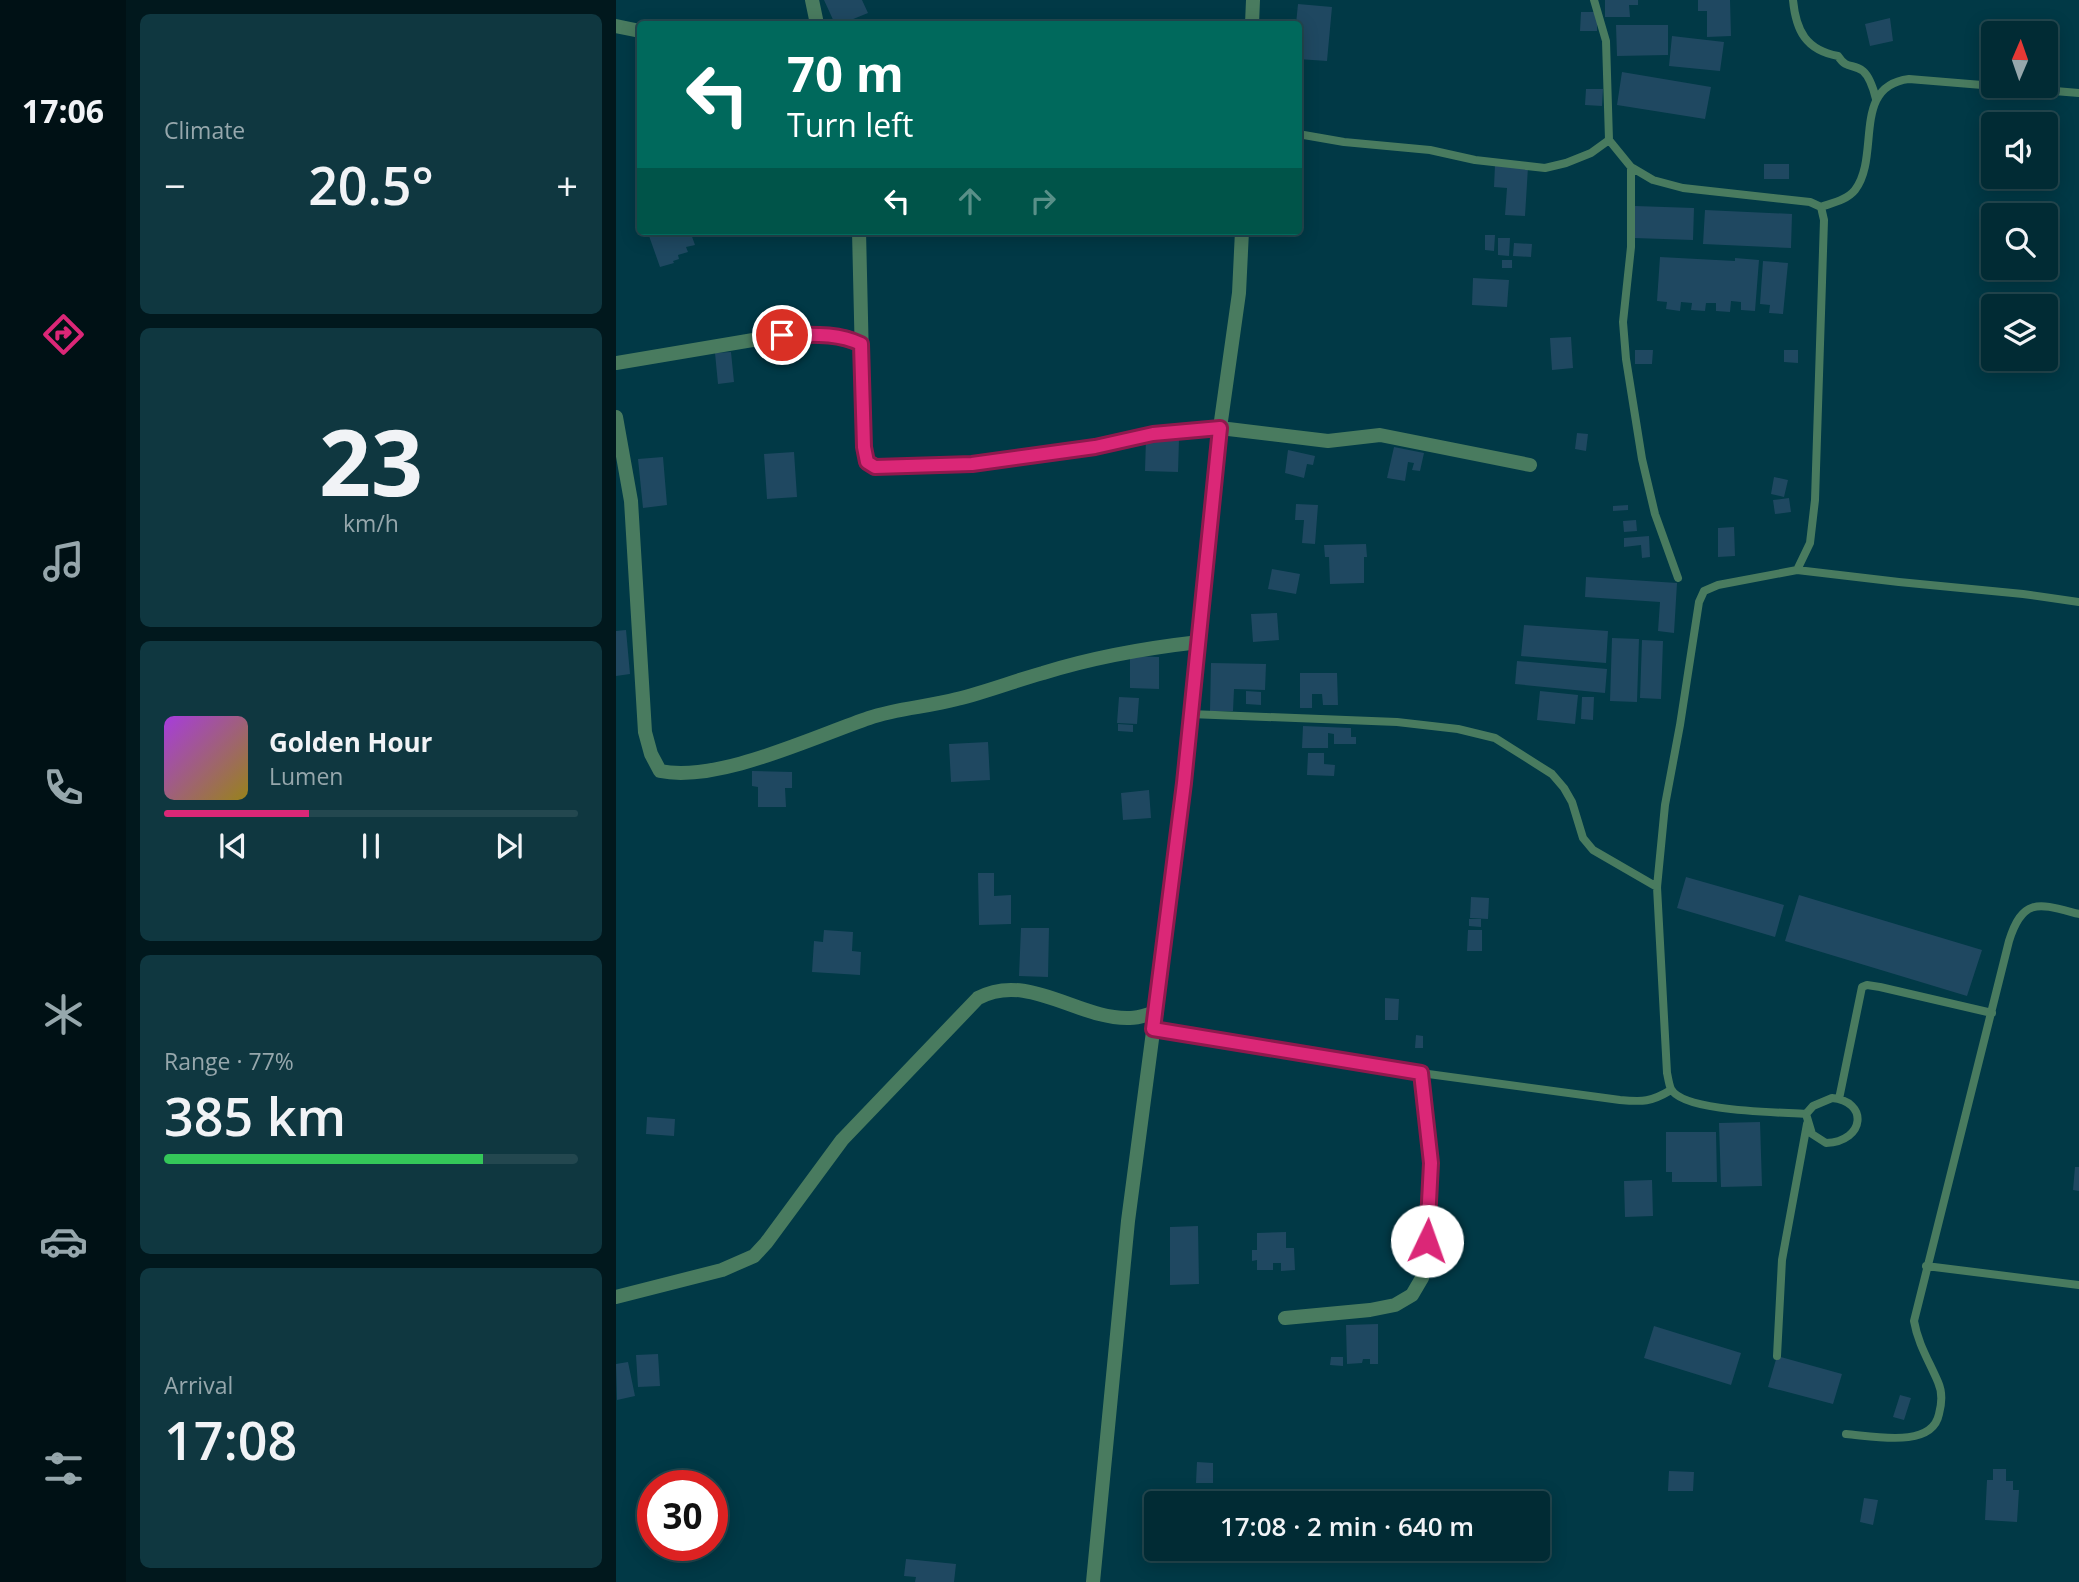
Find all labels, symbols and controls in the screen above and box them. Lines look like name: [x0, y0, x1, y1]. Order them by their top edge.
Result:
north arrow: [1981, 21, 2058, 98]
map controls: [1981, 21, 2058, 371]
text: 70 m: [787, 40, 904, 106]
icon: left: [672, 49, 763, 140]
text: 17:06: [22, 89, 104, 132]
text: Turn left: [787, 103, 913, 146]
button: sound: [1981, 112, 2058, 189]
text: Climate: [164, 114, 245, 146]
text: 20.5°: [308, 149, 434, 220]
text: −: [164, 159, 186, 211]
text: +: [556, 159, 578, 211]
icon: left: [878, 182, 916, 220]
icon: ahead: [951, 182, 989, 220]
icon: right: [1024, 182, 1062, 220]
button: search: [1981, 203, 2058, 280]
button: layers: [1981, 294, 2058, 371]
pin: [752, 305, 812, 365]
icon: directions: [39, 310, 88, 359]
icon: arrive: [763, 316, 801, 354]
text: 23: [319, 399, 423, 523]
text: km/h: [343, 507, 399, 539]
icon: music: [39, 537, 88, 586]
text: Golden Hour: [269, 724, 432, 760]
text: Lumen: [269, 760, 343, 792]
icon: phone: [39, 763, 88, 812]
icon: previous: [214, 827, 252, 865]
icon: pause: [352, 827, 390, 865]
icon: next: [490, 827, 528, 865]
icon: climate: [39, 990, 88, 1039]
text: Range · 77%: [164, 1045, 294, 1077]
text: 385 km: [164, 1080, 346, 1151]
position arrow: [1390, 1204, 1464, 1278]
icon: car: [39, 1217, 88, 1266]
text: Arrival: [164, 1369, 233, 1401]
text: 17:08: [164, 1404, 297, 1475]
icon: filters: [39, 1444, 88, 1493]
speed limit sign: 30: [637, 1470, 728, 1561]
text: 17:08 · 2 min · 640 m: [1220, 1508, 1474, 1544]

